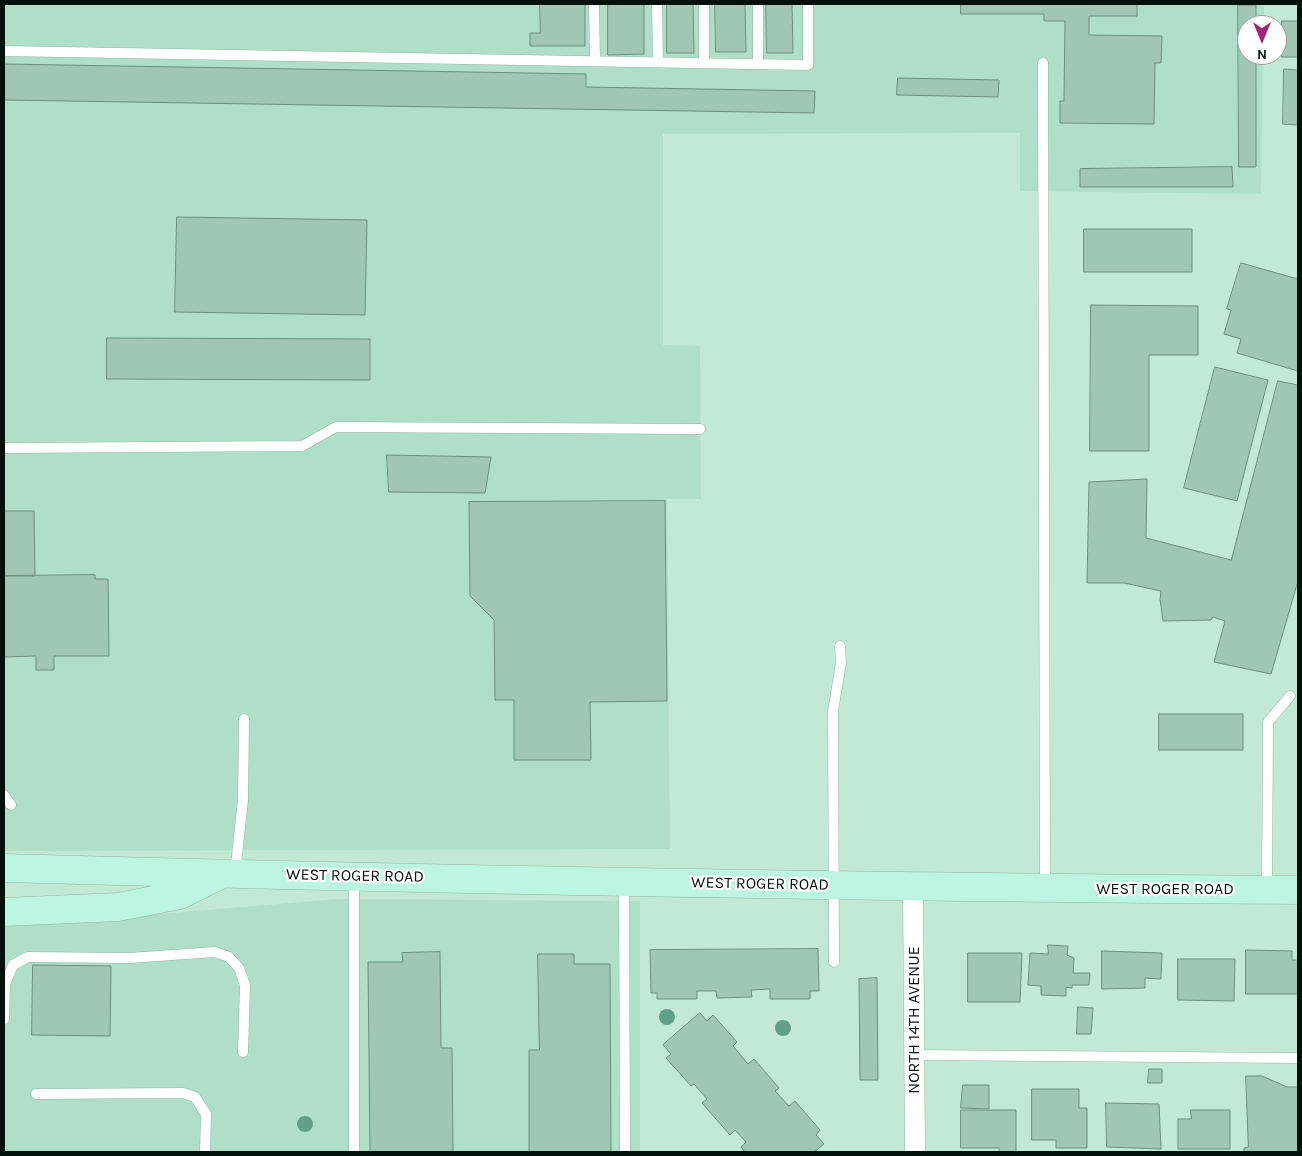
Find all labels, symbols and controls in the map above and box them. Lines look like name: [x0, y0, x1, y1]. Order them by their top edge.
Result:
north arrow: [1237, 15, 1287, 65]
text: N: [1257, 46, 1267, 63]
street label: WEST ROGER ROAD: [286, 865, 424, 887]
street label: WEST ROGER ROAD: [691, 873, 829, 895]
street label: WEST ROGER ROAD: [1096, 879, 1234, 899]
street label: NORTH 14TH AVENUE: [904, 946, 924, 1094]

